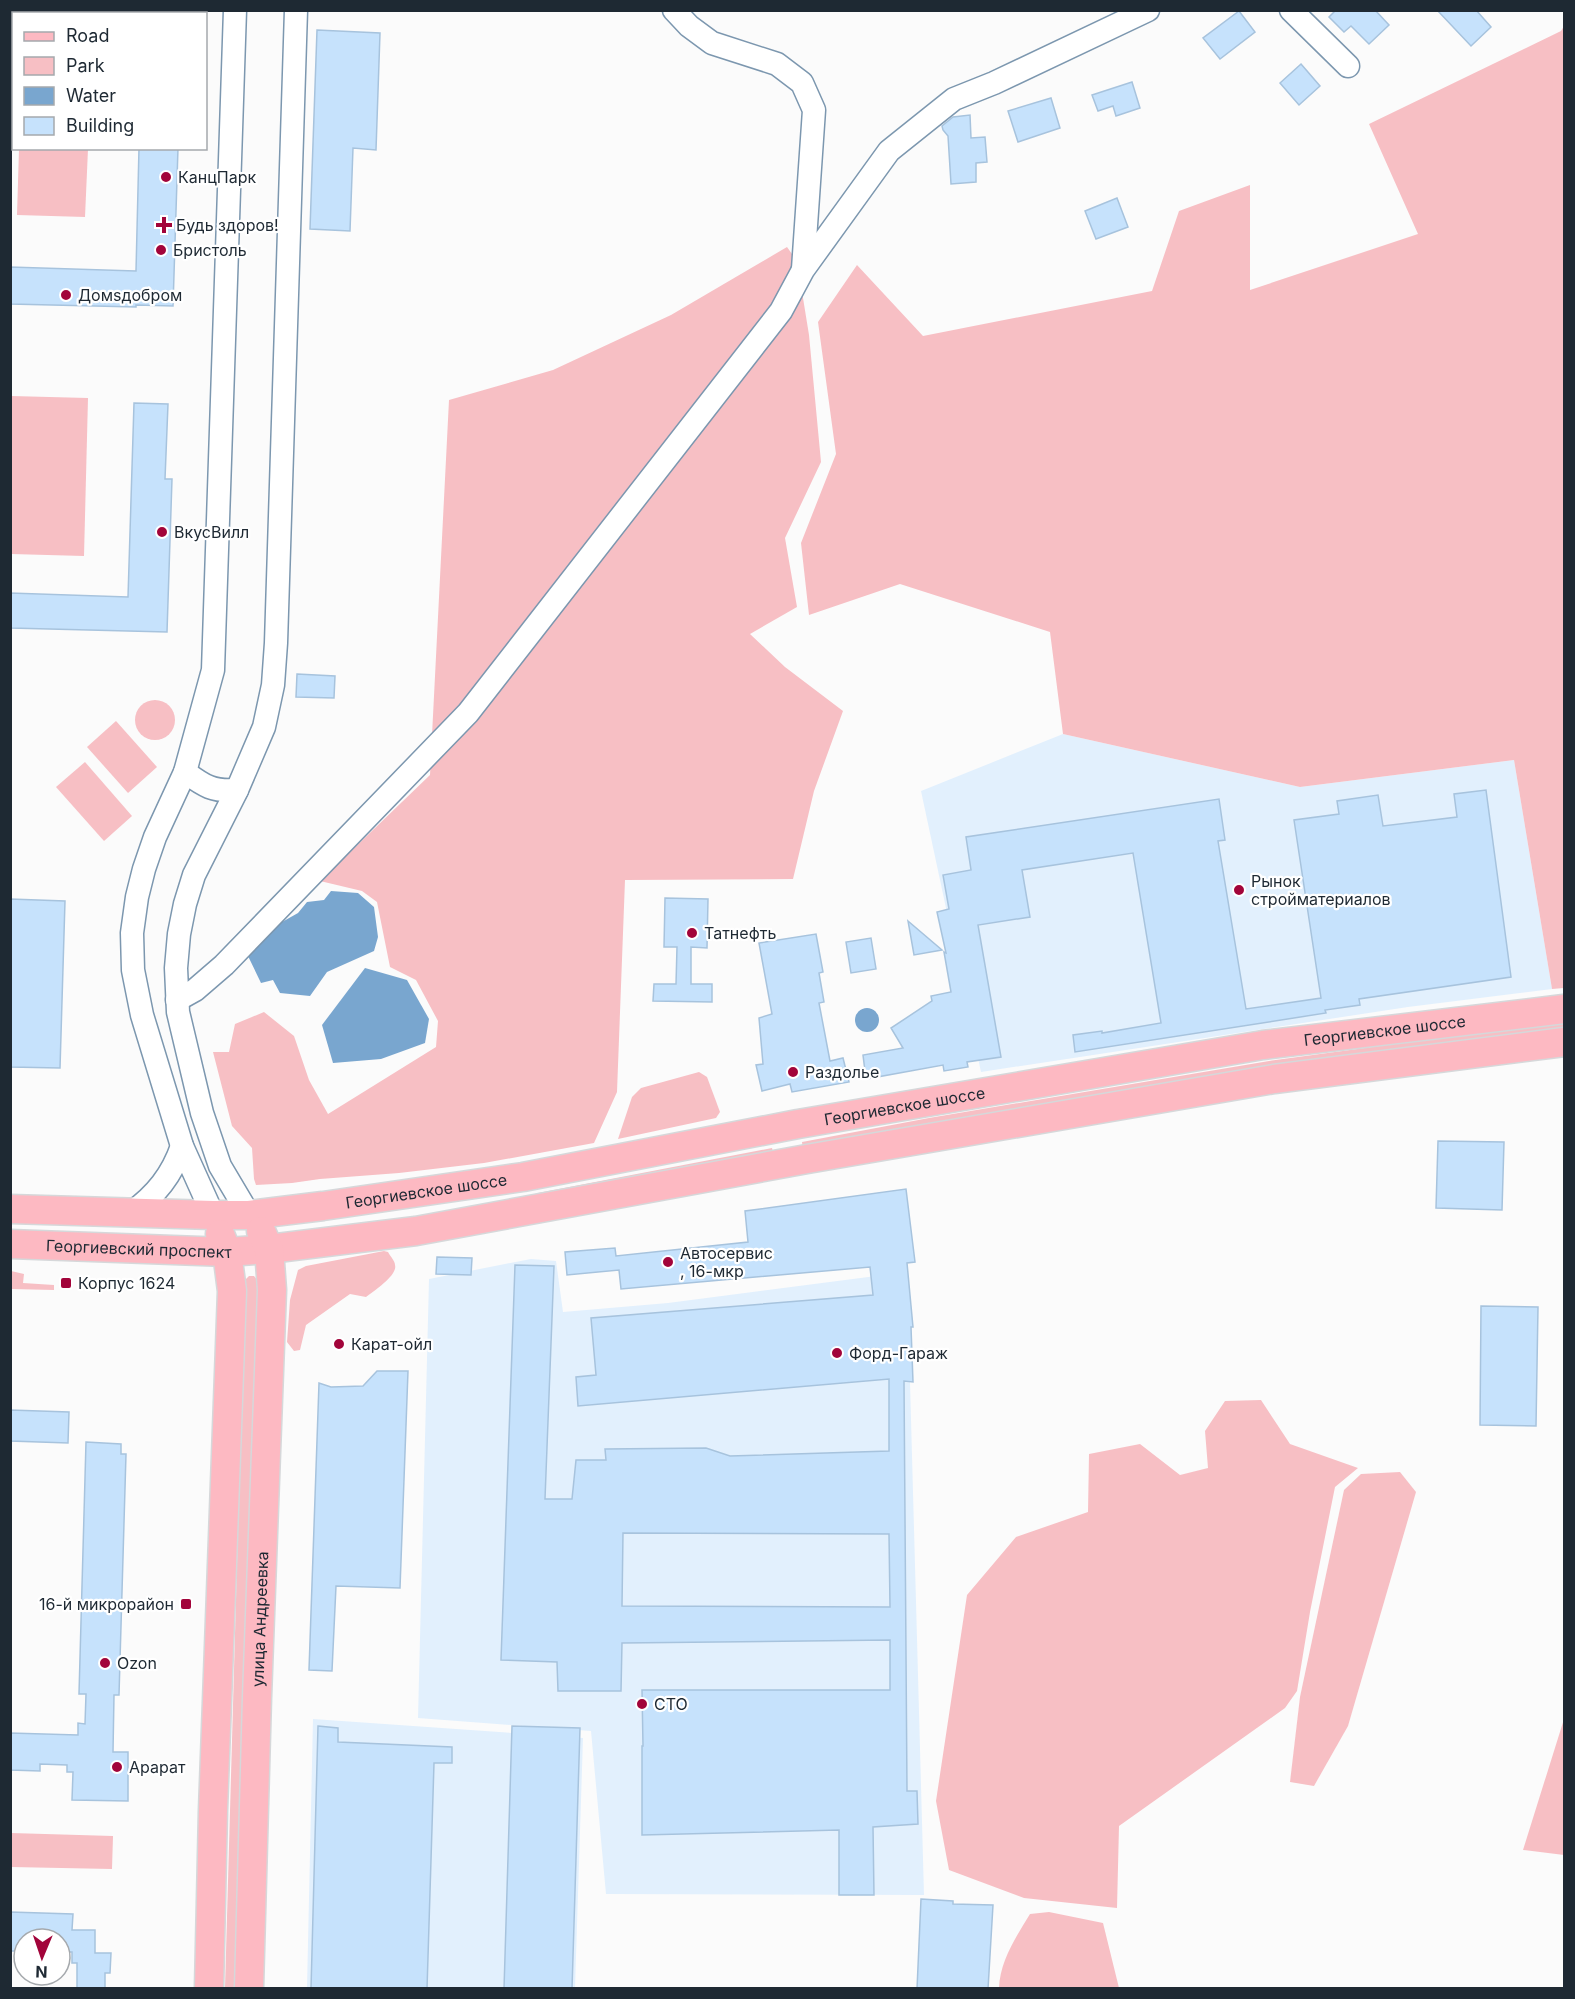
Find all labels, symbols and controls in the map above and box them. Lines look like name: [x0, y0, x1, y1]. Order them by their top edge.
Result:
legend: [12, 12, 207, 150]
text: Road: [66, 25, 109, 46]
text: Park: [66, 55, 105, 76]
text: Water: [66, 85, 116, 106]
text: Building: [66, 115, 134, 136]
place label: КанцПарк: [178, 167, 256, 187]
marker: КанцПарк: [159, 170, 173, 184]
place label: Будь здоров!: [176, 215, 279, 235]
marker: Будь здоров!: [157, 218, 171, 232]
place label: Бристоль: [173, 240, 247, 260]
marker: Бристоль: [154, 243, 168, 257]
place label: Домsдобром: [78, 285, 182, 305]
marker: Домsдобром: [59, 288, 73, 302]
place label: ВкусВилл: [174, 522, 249, 542]
marker: ВкусВилл: [155, 525, 169, 539]
place label: Рынок стройматериалов: [1251, 871, 1391, 909]
marker: Рынок стройматериалов: [1232, 883, 1246, 897]
place label: Татнефть: [704, 923, 776, 943]
marker: Татнефть: [685, 926, 699, 940]
street label: Георгиевское шоссе: [1303, 1011, 1467, 1050]
place label: Раздолье: [805, 1062, 879, 1082]
marker: Раздолье: [786, 1065, 800, 1079]
street label: Георгиевское шоссе: [823, 1082, 987, 1129]
street label: Георгиевское шоссе: [344, 1169, 508, 1213]
street label: Георгиевский проспект: [46, 1235, 233, 1262]
place label: Автосервис , 16-мкр: [680, 1243, 773, 1281]
marker: Автосервис , 16-мкр: [661, 1255, 675, 1269]
place label: Корпус 1624: [78, 1273, 175, 1293]
marker: Корпус 1624: [59, 1276, 73, 1290]
place label: Карат-ойл: [351, 1334, 432, 1354]
marker: Карат-ойл: [332, 1337, 346, 1351]
place label: Форд-Гараж: [849, 1343, 948, 1363]
marker: Форд-Гараж: [830, 1346, 844, 1360]
street label: улица Андреевка: [247, 1551, 272, 1687]
place label: 16-й микрорайон: [39, 1594, 174, 1614]
marker: 16-й микрорайон: [179, 1597, 193, 1611]
place label: Ozon: [117, 1653, 157, 1673]
marker: Ozon: [98, 1656, 112, 1670]
place label: СТО: [654, 1694, 688, 1714]
marker: СТО: [635, 1697, 649, 1711]
place label: Арарат: [129, 1757, 186, 1777]
marker: Арарат: [110, 1760, 124, 1774]
north arrow: [12, 1927, 72, 1987]
text: N: [35, 1962, 48, 1982]

